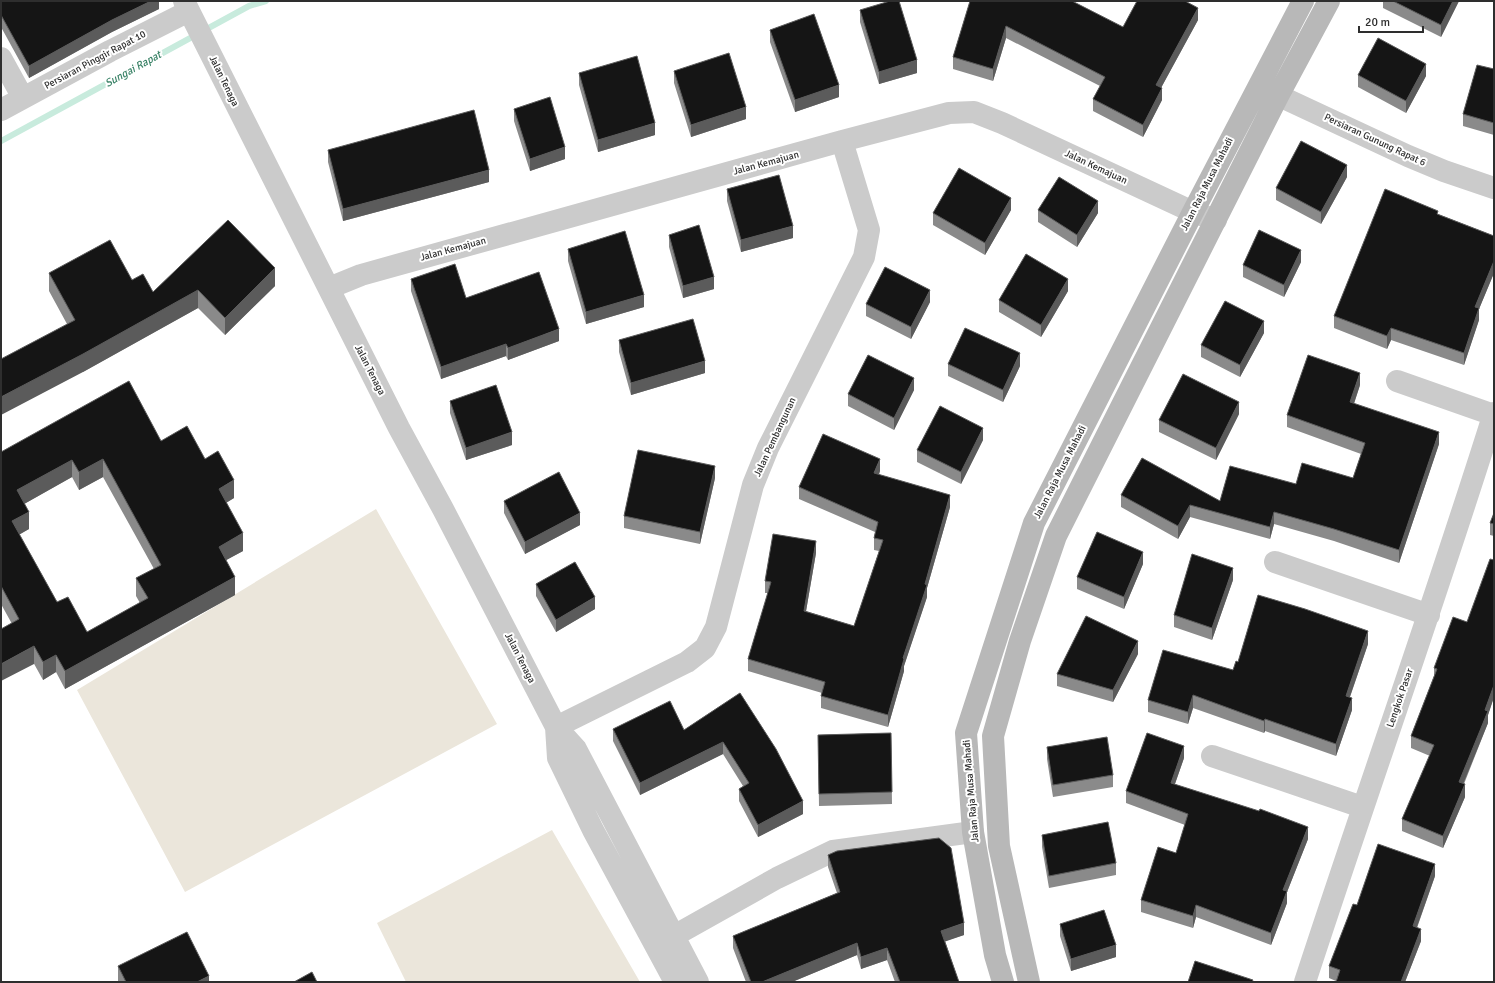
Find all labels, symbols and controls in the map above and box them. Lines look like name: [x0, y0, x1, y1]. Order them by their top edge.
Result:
scale bar: [1359, 8, 1423, 34]
text: 20 m: [1365, 15, 1390, 30]
street label: Persiaran Pinggir Rapat 10: [42, 28, 148, 92]
water label: Sungai Rapat: [103, 48, 164, 90]
street label: Jalan Tenaga: [207, 54, 241, 108]
street label: Persiaran Gunung Rapat 6: [1322, 111, 1428, 169]
street label: Jalan Raja Musa Mahadi: [1178, 135, 1236, 233]
street label: Jalan Kemajuan: [1063, 147, 1129, 187]
street label: Jalan Kemajuan: [732, 148, 800, 178]
street label: Jalan Kemajuan: [419, 234, 487, 264]
street label: Jalan Tenaga: [352, 343, 388, 397]
street label: Jalan Pembangunan: [751, 396, 799, 478]
street label: Jalan Raja Musa Mahadi: [1031, 423, 1089, 521]
street label: Jalan Tenaga: [502, 631, 538, 685]
street label: Lengkok Pasar: [1384, 667, 1416, 729]
street label: Jalan Raja Musa Mahadi: [961, 739, 981, 843]

